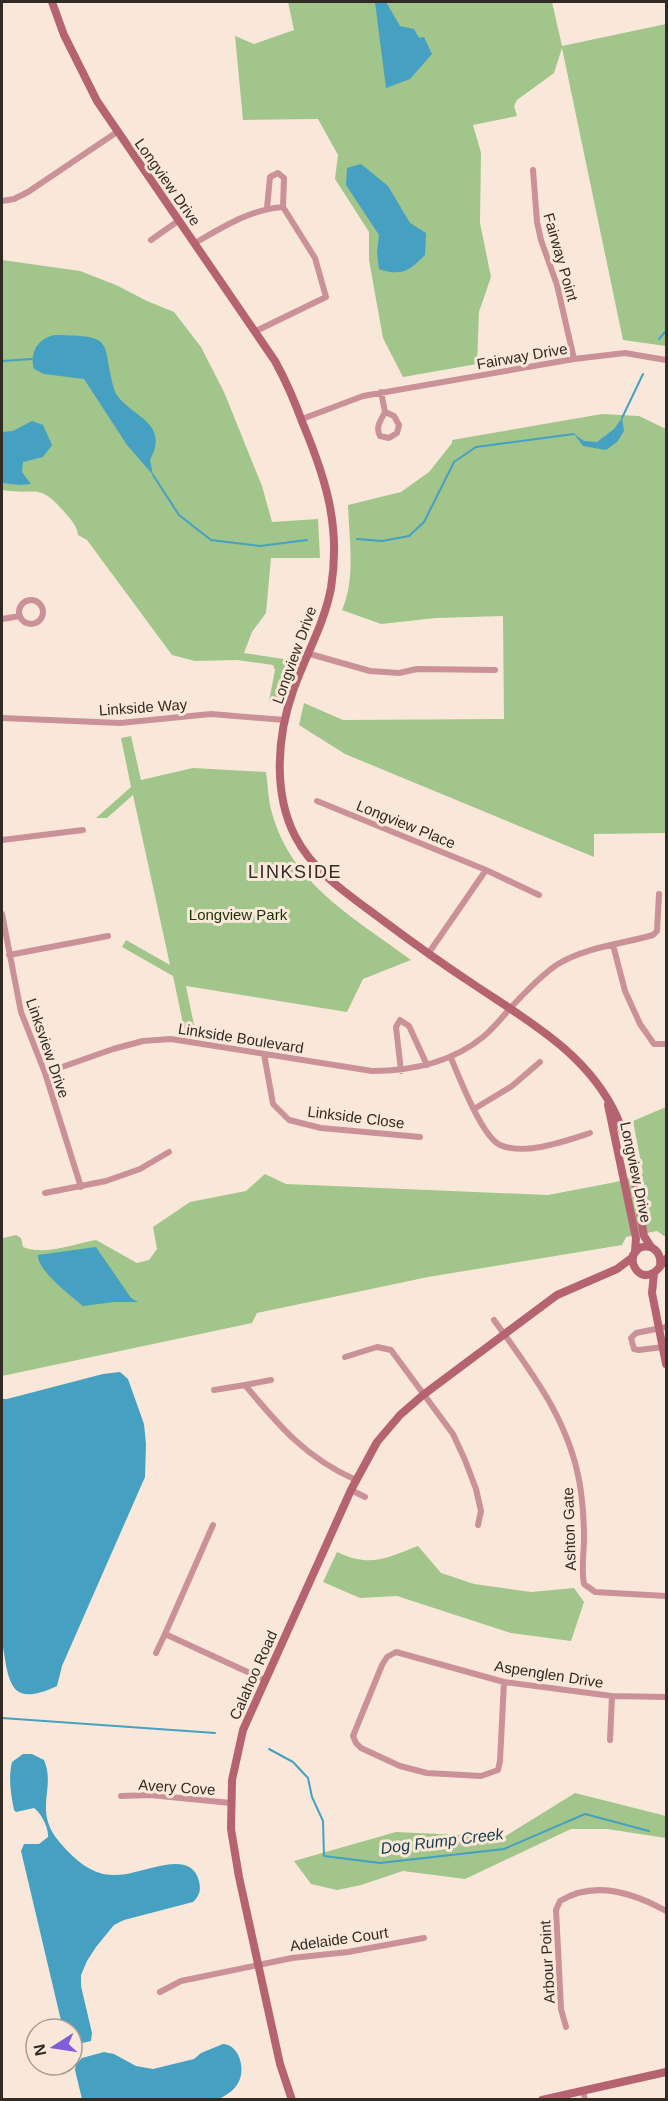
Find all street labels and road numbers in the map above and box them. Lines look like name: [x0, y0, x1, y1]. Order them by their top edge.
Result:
street label: Longview Drive: [132, 135, 204, 229]
street label: Fairway Point: [540, 211, 582, 304]
street label: Fairway Drive: [475, 340, 569, 372]
street label: Longview Drive: [268, 604, 320, 706]
street label: Linkside Way: [98, 695, 188, 719]
street label: Longview Place: [354, 796, 458, 852]
street label: Linksview Drive: [23, 996, 73, 1100]
street label: Linkside Boulevard: [177, 1020, 305, 1056]
street label: Linkside Close: [307, 1103, 405, 1131]
street label: Longview Drive: [617, 1120, 655, 1224]
street label: Ashton Gate: [559, 1487, 579, 1571]
street label: Calahoo Road: [226, 1628, 280, 1722]
street label: Aspenglen Drive: [493, 1657, 605, 1691]
street label: Avery Cove: [138, 1776, 216, 1798]
street label: Arbour Point: [536, 1919, 558, 2004]
street label: Adelaide Court: [289, 1924, 390, 1954]

